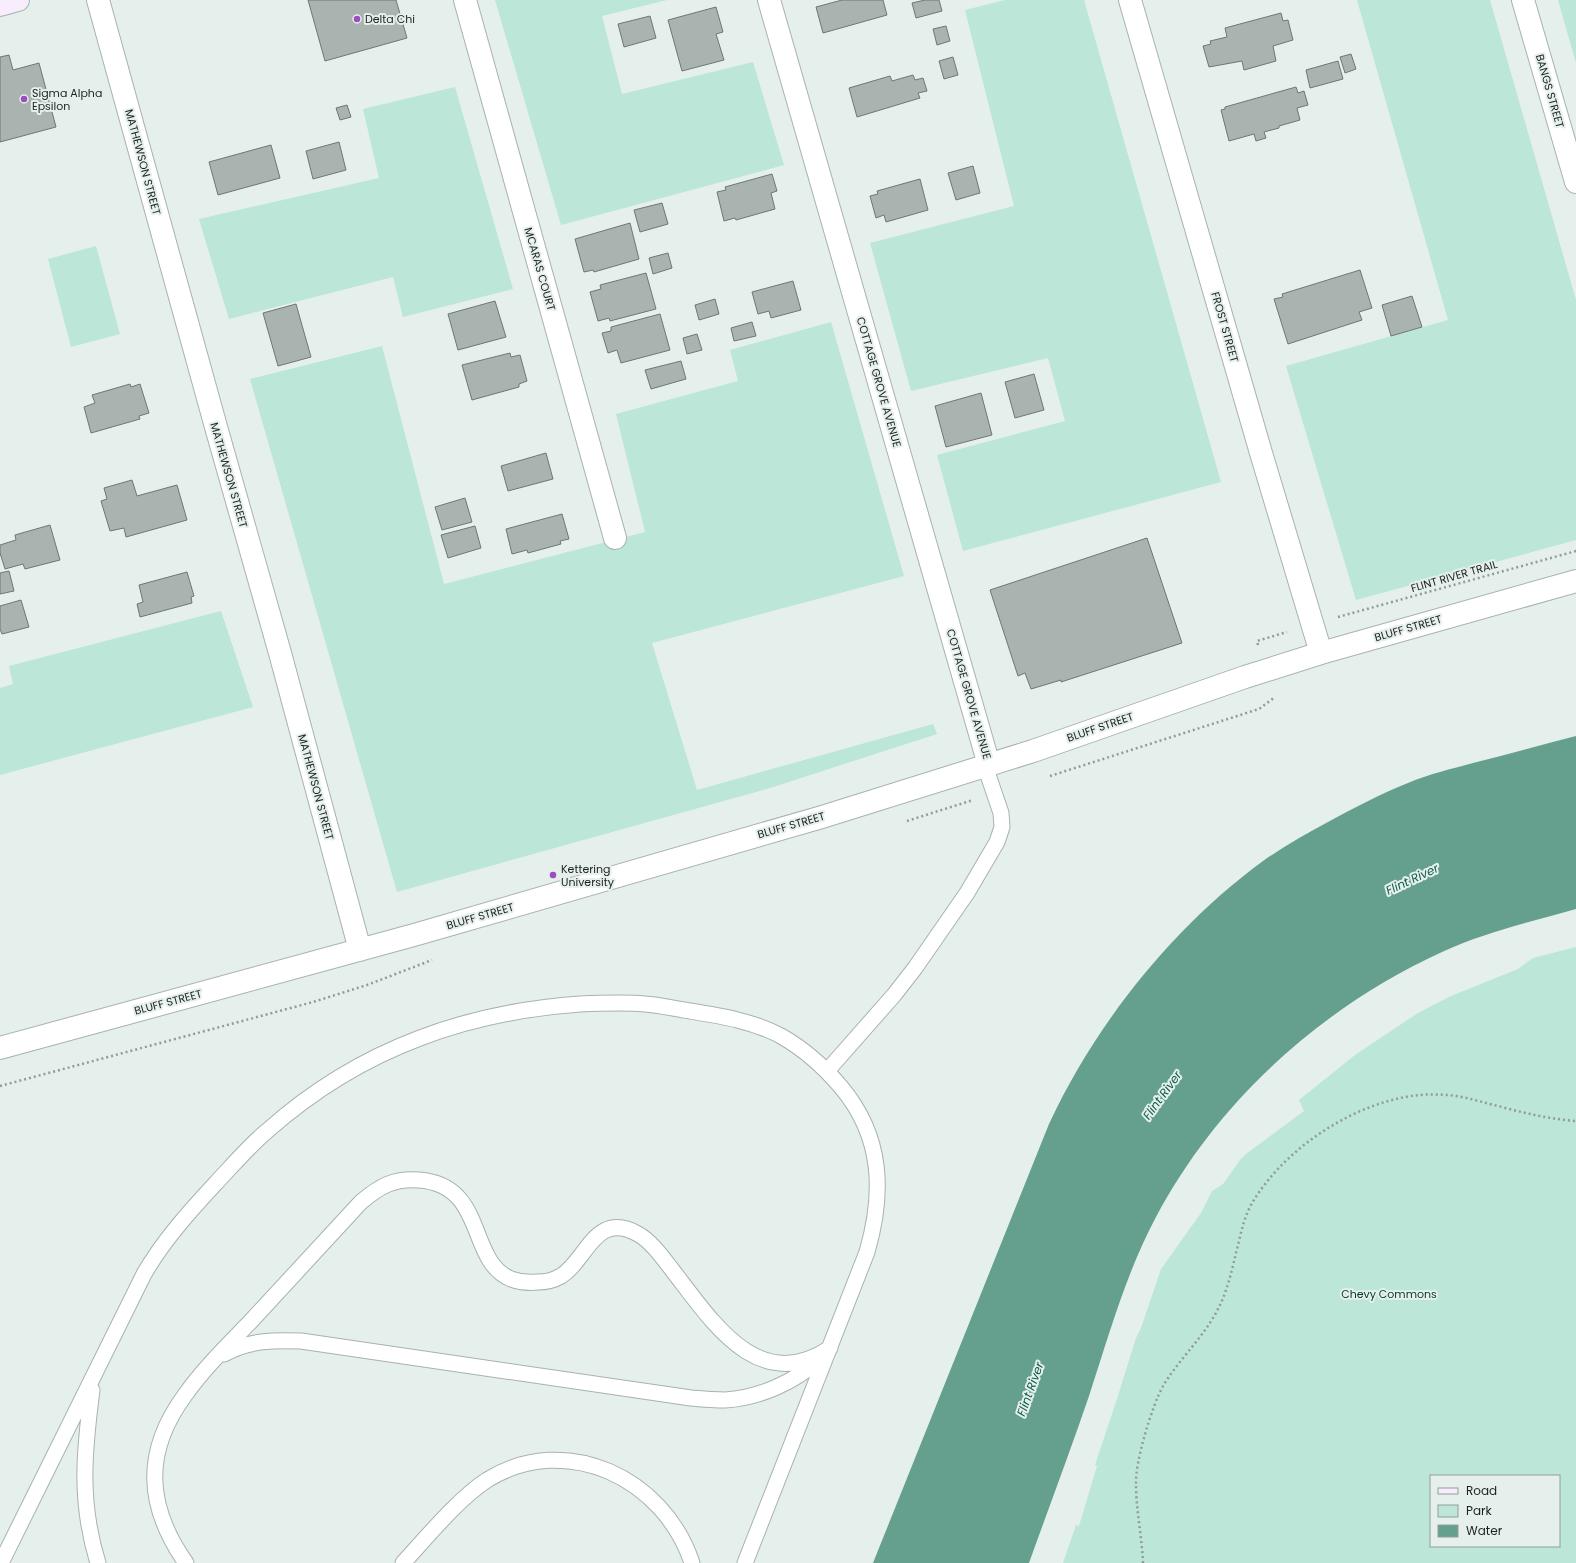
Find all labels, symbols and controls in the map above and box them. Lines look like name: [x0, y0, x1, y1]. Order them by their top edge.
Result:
place label: Delta Chi: [365, 11, 415, 27]
marker: Delta Chi: [352, 14, 362, 24]
street label: BANGS STREET: [1532, 52, 1568, 130]
place label: Sigma Alpha Epsilon: [32, 85, 102, 114]
marker: Sigma Alpha Epsilon: [19, 94, 29, 104]
street label: MATHEWSON STREET: [121, 107, 165, 217]
street label: MCARAS COURT: [520, 225, 560, 313]
street label: FROST STREET: [1207, 290, 1243, 364]
street label: COTTAGE GROVE AVENUE: [853, 315, 905, 449]
street label: MATHEWSON STREET: [206, 420, 252, 530]
street label: FLINT RIVER TRAIL: [1409, 556, 1499, 596]
street label: BLUFF STREET: [1372, 611, 1444, 645]
street label: COTTAGE GROVE AVENUE: [943, 627, 995, 761]
street label: BLUFF STREET: [1065, 708, 1135, 746]
street label: MATHEWSON STREET: [294, 732, 338, 842]
street label: BLUFF STREET: [755, 808, 827, 842]
water label: Flint River: [1383, 859, 1442, 899]
place label: Kettering University: [561, 861, 615, 890]
marker: Kettering University: [548, 870, 558, 880]
street label: BLUFF STREET: [444, 899, 516, 933]
street label: BLUFF STREET: [132, 985, 204, 1019]
water label: Flint River: [1139, 1067, 1186, 1123]
park label: Chevy Commons: [1341, 1286, 1437, 1302]
water label: Flint River: [1012, 1359, 1048, 1418]
legend: [1430, 1475, 1560, 1547]
text: Road: [1466, 1482, 1497, 1499]
text: Park: [1466, 1502, 1493, 1519]
text: Water: [1466, 1522, 1503, 1539]

